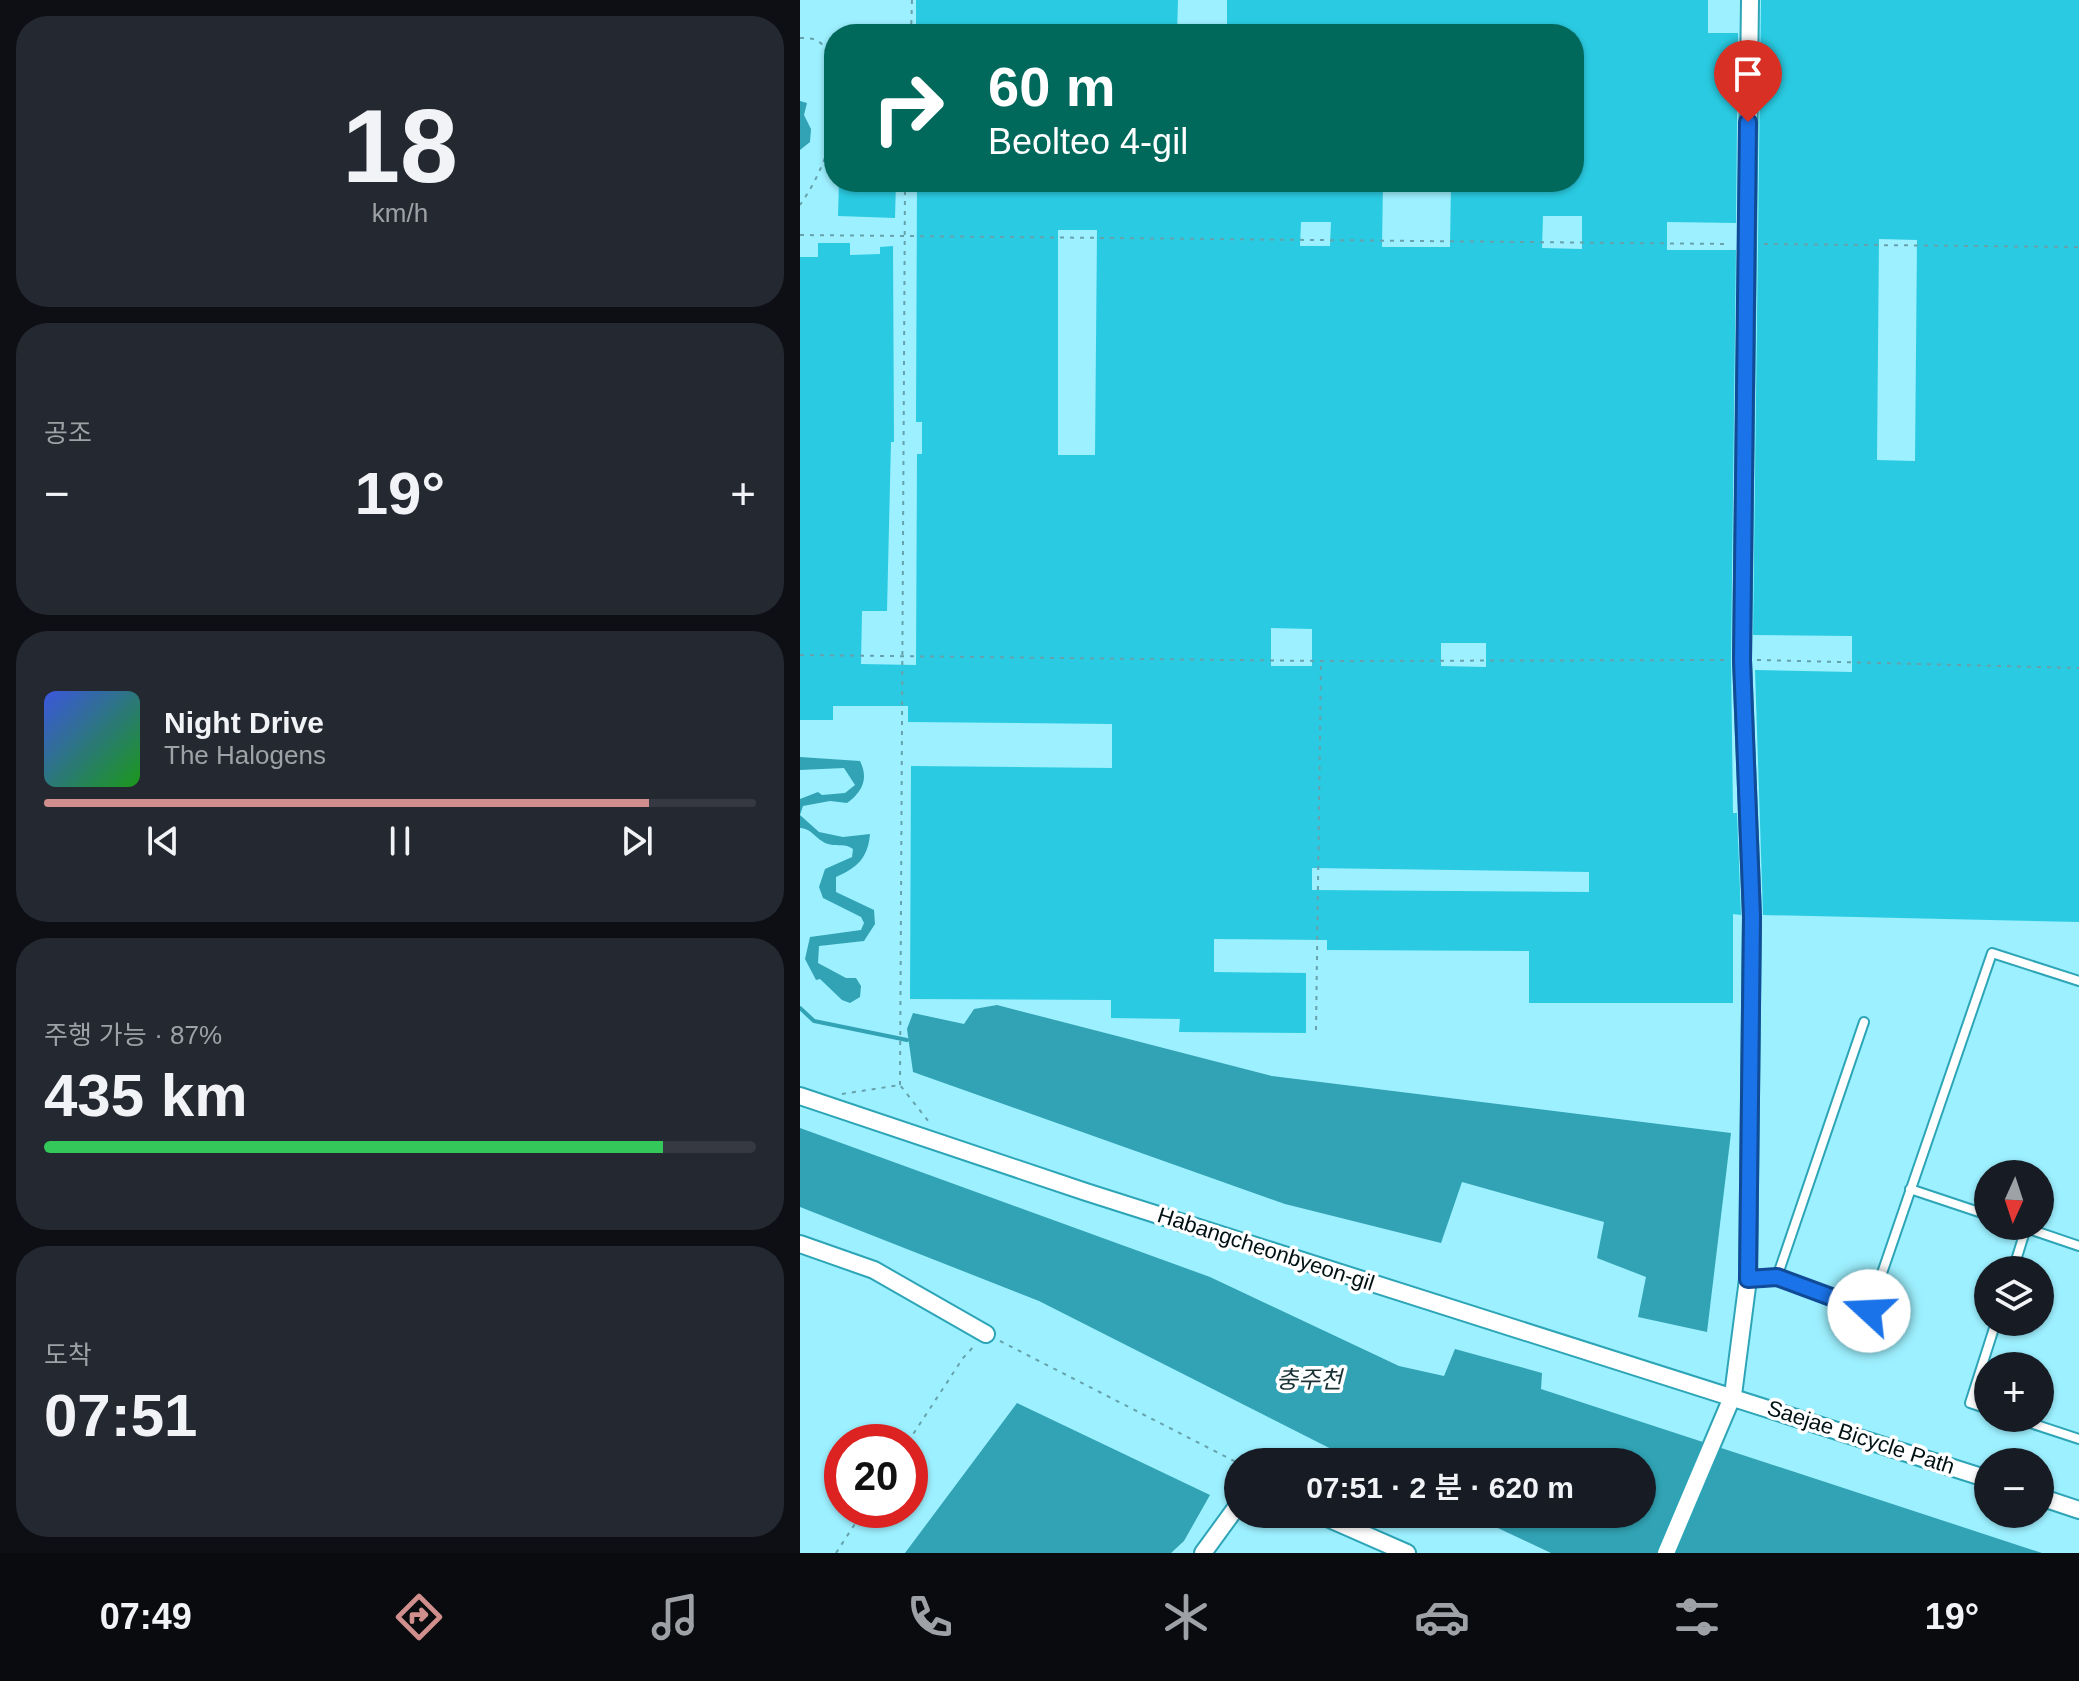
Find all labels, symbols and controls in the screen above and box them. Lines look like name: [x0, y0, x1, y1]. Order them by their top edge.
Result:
pin: [1714, 40, 1782, 122]
icon: arrive: [1726, 52, 1770, 96]
text: 60 m: [988, 55, 1116, 118]
icon: right: [856, 56, 960, 160]
text: 18: [342, 88, 458, 204]
text: Beolteo 4-gil: [988, 121, 1188, 162]
text: km/h: [372, 198, 428, 228]
text: 공조: [44, 418, 92, 448]
text: 19°: [355, 460, 445, 527]
text: −: [44, 469, 70, 518]
text: +: [730, 469, 756, 518]
text: Night Drive: [164, 706, 324, 739]
text: The Halogens: [164, 740, 326, 770]
icon: previous: [141, 819, 185, 863]
icon: pause: [378, 819, 422, 863]
icon: next: [615, 819, 659, 863]
text: 주행 가능 · 87%: [44, 1020, 222, 1050]
text: 435 km: [44, 1062, 248, 1129]
north arrow: [1974, 1160, 2054, 1240]
map controls: [1974, 1160, 2054, 1528]
street label: Habangcheonbyeon-gil: [1155, 1202, 1377, 1296]
button: layers: [1974, 1256, 2054, 1336]
position arrow: [1827, 1269, 1911, 1353]
text: 도착: [44, 1340, 92, 1370]
button: +: [1974, 1352, 2054, 1432]
water label: 충주천: [1276, 1366, 1345, 1393]
text: 07:51: [44, 1382, 197, 1449]
street label: Saejae Bicycle Path: [1764, 1395, 1958, 1479]
speed limit sign: 20: [824, 1424, 928, 1528]
button: −: [1974, 1448, 2054, 1528]
text: 07:51 · 2 분 · 620 m: [1306, 1471, 1574, 1504]
icon: directions: [391, 1589, 447, 1645]
icon: music: [647, 1589, 703, 1645]
icon: phone: [902, 1589, 958, 1645]
icon: climate: [1158, 1589, 1214, 1645]
icon: car: [1414, 1589, 1470, 1645]
icon: filters: [1669, 1589, 1725, 1645]
text: 07:49: [100, 1596, 192, 1637]
text: 19°: [1925, 1596, 1979, 1637]

